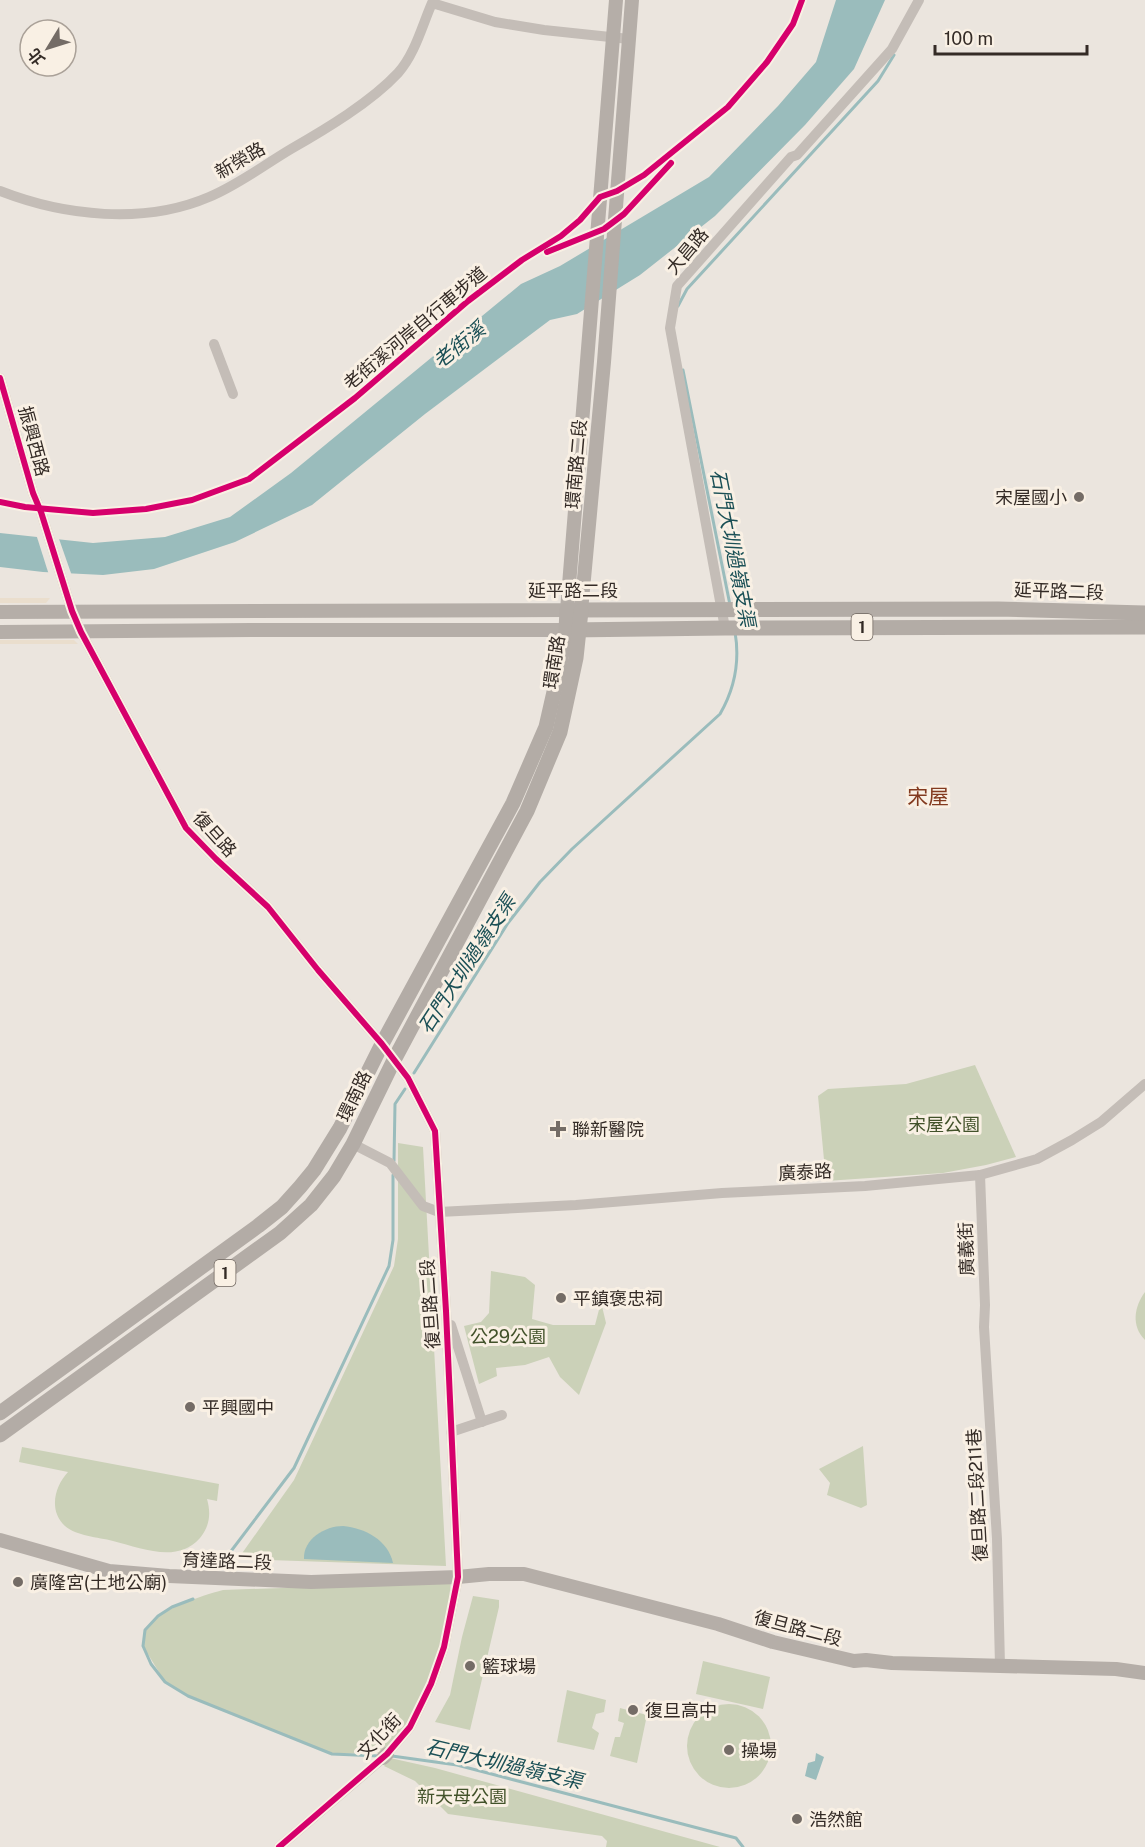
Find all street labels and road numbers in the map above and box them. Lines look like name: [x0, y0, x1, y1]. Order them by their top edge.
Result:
street label: 新榮路: [211, 137, 269, 183]
street label: 大昌路: [662, 224, 712, 278]
street label: 老街溪河岸自行車步道: [339, 262, 491, 394]
street label: 振興西路: [15, 404, 53, 478]
street label: 環南路二段: [562, 418, 590, 510]
street label: 延平路二段: [1014, 579, 1104, 603]
street label: 延平路二段: [528, 580, 618, 601]
road number: 1: [852, 614, 872, 640]
street label: 環南路: [539, 634, 569, 690]
street label: 復旦路: [189, 807, 241, 861]
street label: 環南路: [333, 1067, 375, 1125]
street label: 廣泰路: [777, 1160, 833, 1184]
street label: 廣義街: [955, 1222, 977, 1276]
street label: 復旦路二段: [416, 1258, 444, 1350]
road number: 1: [214, 1260, 236, 1286]
street label: 復旦路二段211巷: [963, 1428, 991, 1562]
street label: 育達路二段: [182, 1549, 272, 1573]
street label: 復旦路二段: [752, 1606, 844, 1650]
street label: 文化街: [353, 1709, 405, 1763]

